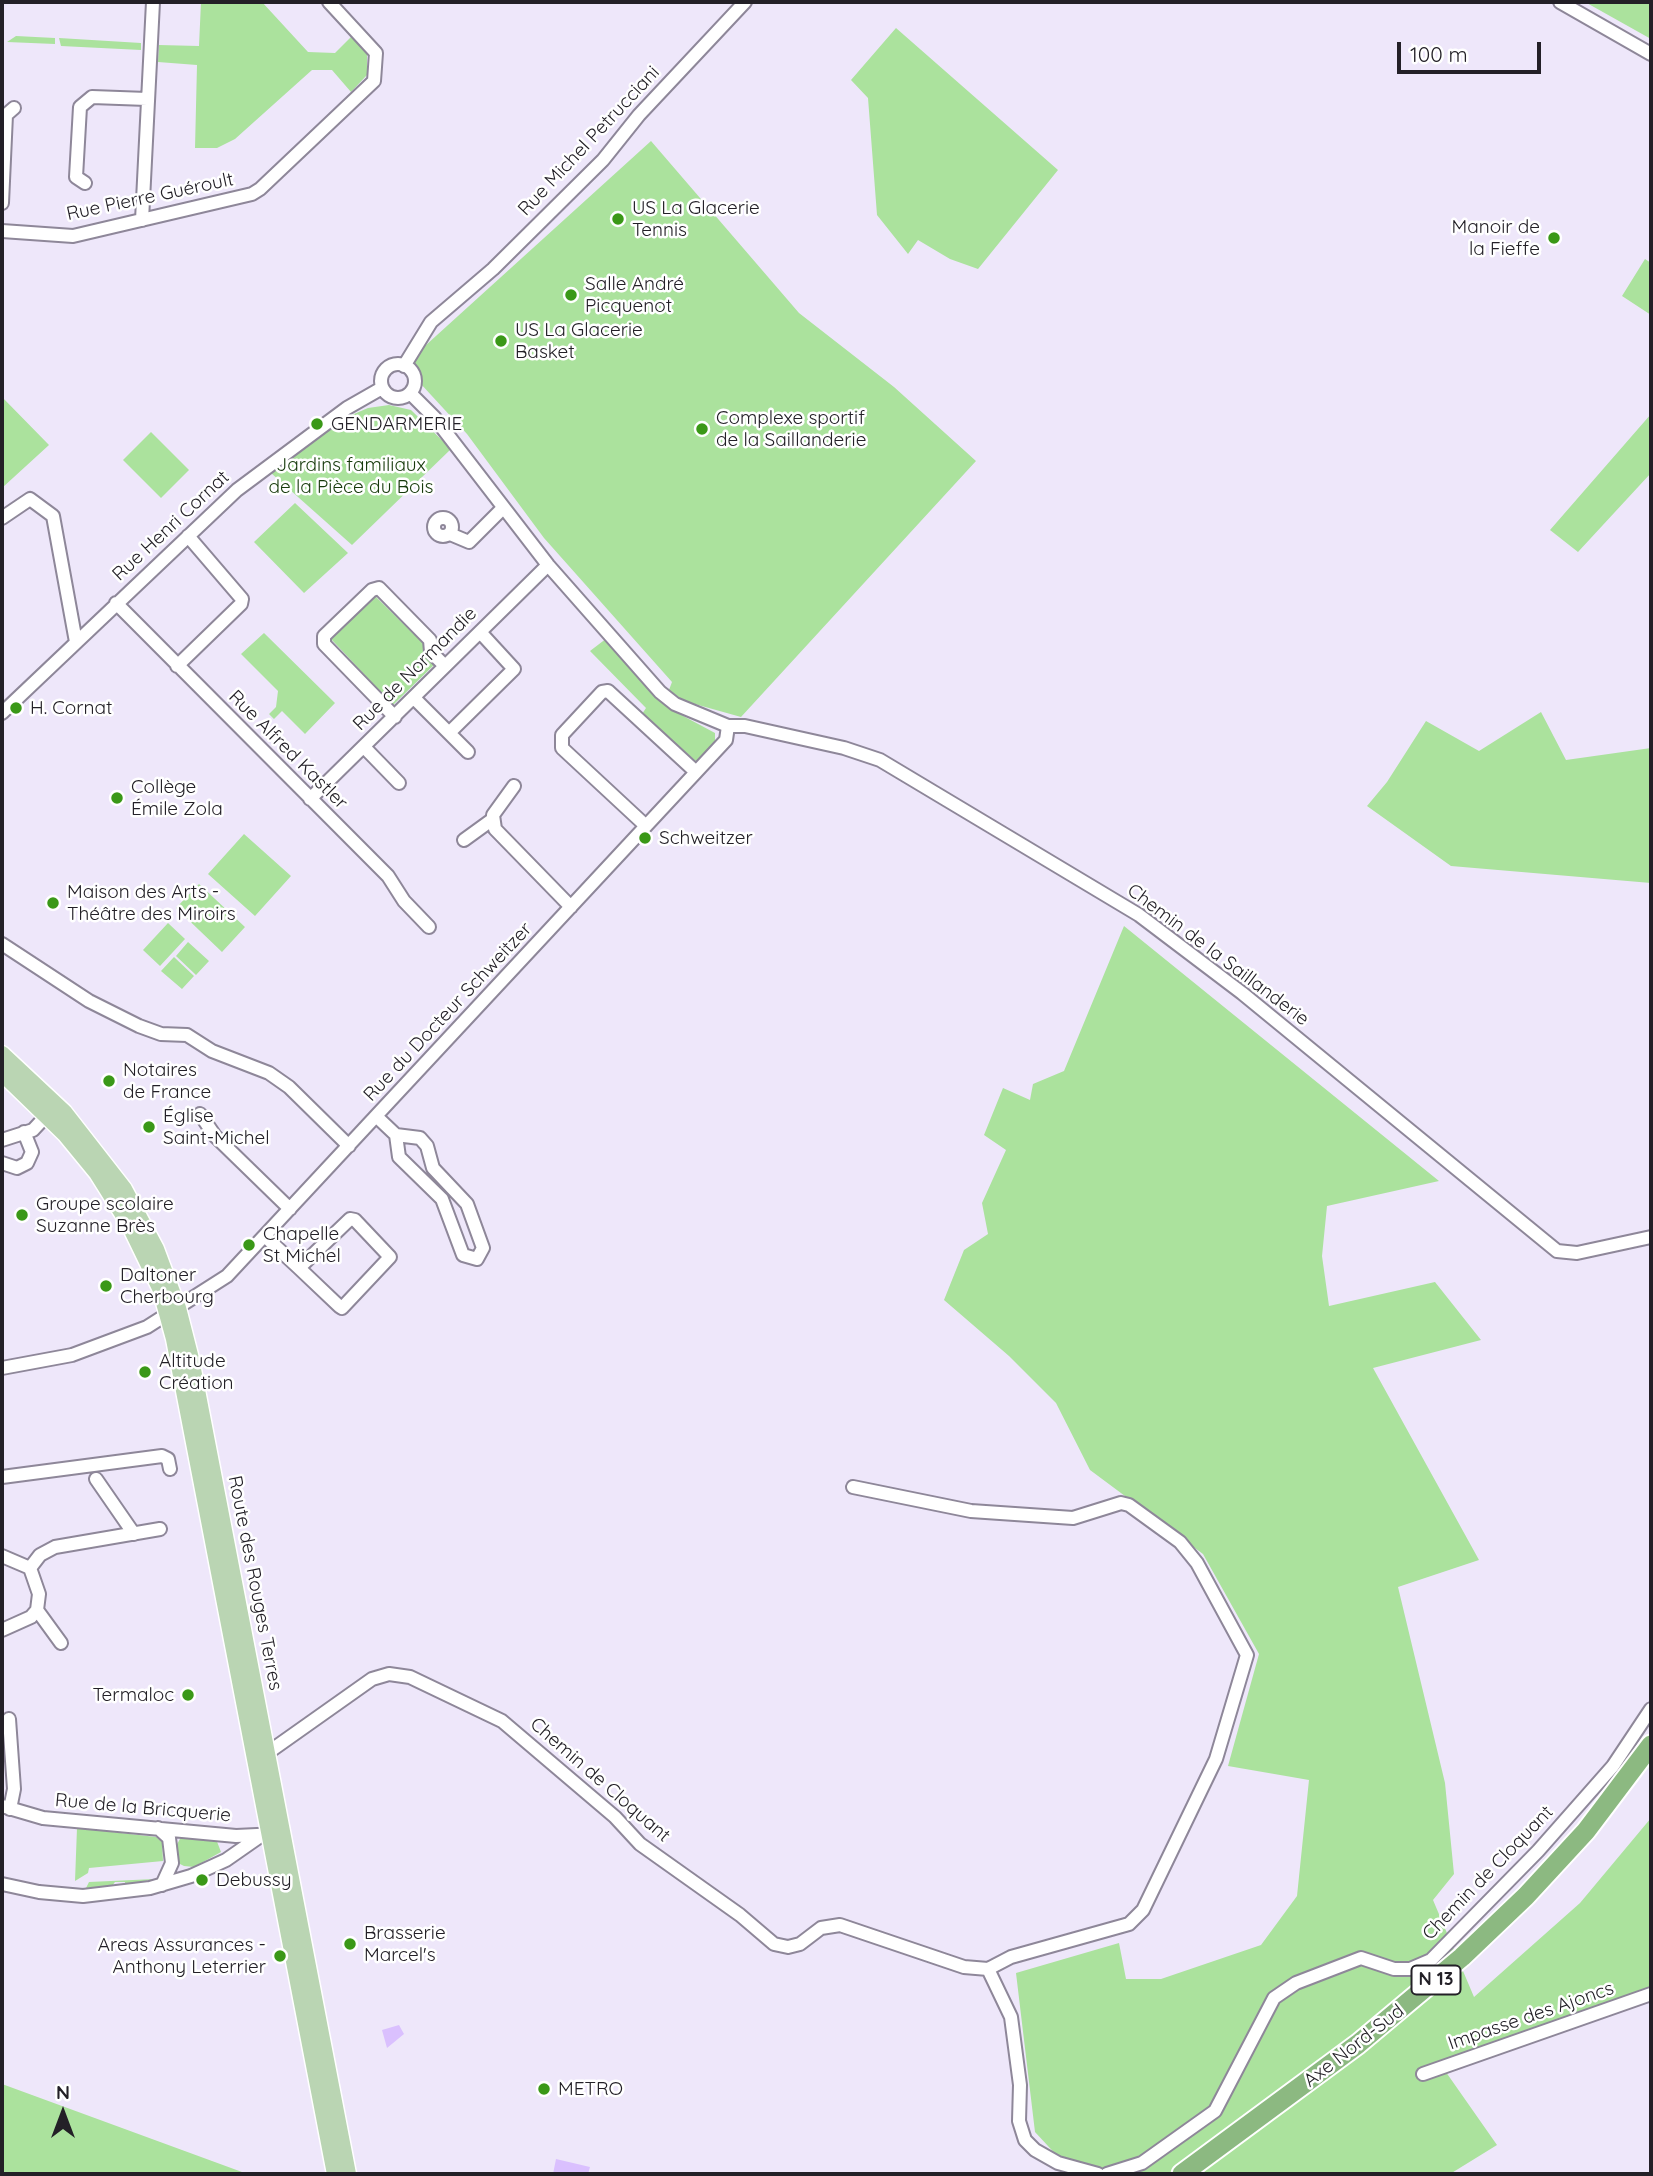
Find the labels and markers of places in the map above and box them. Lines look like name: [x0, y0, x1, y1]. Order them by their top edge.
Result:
place label: US La Glacerie Tennis: [632, 197, 760, 241]
marker: US La Glacerie Tennis: [610, 211, 626, 227]
place label: Manoir de la Fieffe: [1451, 216, 1540, 260]
marker: Manoir de la Fieffe: [1546, 230, 1562, 246]
place label: Salle André Picquenot: [585, 273, 684, 317]
marker: Salle André Picquenot: [563, 287, 579, 303]
place label: US La Glacerie Basket: [515, 319, 643, 363]
marker: US La Glacerie Basket: [493, 333, 509, 349]
place label: Complexe sportif de la Saillanderie: [716, 407, 866, 451]
place label: GENDARMERIE: [331, 413, 462, 435]
marker: GENDARMERIE: [309, 416, 325, 432]
marker: Complexe sportif de la Saillanderie: [694, 421, 710, 437]
place label: H. Cornat: [30, 697, 112, 719]
marker: H. Cornat: [8, 700, 24, 716]
place label: Collège Émile Zola: [131, 776, 223, 820]
marker: Collège Émile Zola: [109, 790, 125, 806]
place label: Schweitzer: [659, 827, 753, 849]
marker: Schweitzer: [637, 830, 653, 846]
place label: Maison des Arts - Théâtre des Miroirs: [67, 881, 236, 925]
marker: Maison des Arts - Théâtre des Miroirs: [45, 895, 61, 911]
place label: Notaires de France: [123, 1059, 211, 1103]
marker: Notaires de France: [101, 1073, 117, 1089]
place label: Église Saint-Michel: [163, 1105, 270, 1149]
marker: Église Saint-Michel: [141, 1119, 157, 1135]
place label: Groupe scolaire Suzanne Brès: [36, 1193, 174, 1237]
marker: Groupe scolaire Suzanne Brès: [14, 1207, 30, 1223]
place label: Chapelle St Michel: [263, 1223, 341, 1267]
marker: Chapelle St Michel: [241, 1237, 257, 1253]
place label: Daltoner Cherbourg: [120, 1264, 214, 1308]
marker: Daltoner Cherbourg: [98, 1278, 114, 1294]
place label: Altitude Création: [159, 1350, 234, 1394]
marker: Altitude Création: [137, 1364, 153, 1380]
place label: Termaloc: [92, 1684, 174, 1706]
marker: Termaloc: [180, 1687, 196, 1703]
place label: Debussy: [216, 1869, 291, 1891]
marker: Debussy: [194, 1872, 210, 1888]
place label: Brasserie Marcel's: [364, 1922, 446, 1966]
place label: Areas Assurances - Anthony Leterrier: [98, 1934, 266, 1978]
marker: Brasserie Marcel's: [342, 1936, 358, 1952]
marker: Areas Assurances - Anthony Leterrier: [272, 1948, 288, 1964]
place label: METRO: [558, 2078, 623, 2100]
marker: METRO: [536, 2081, 552, 2097]

